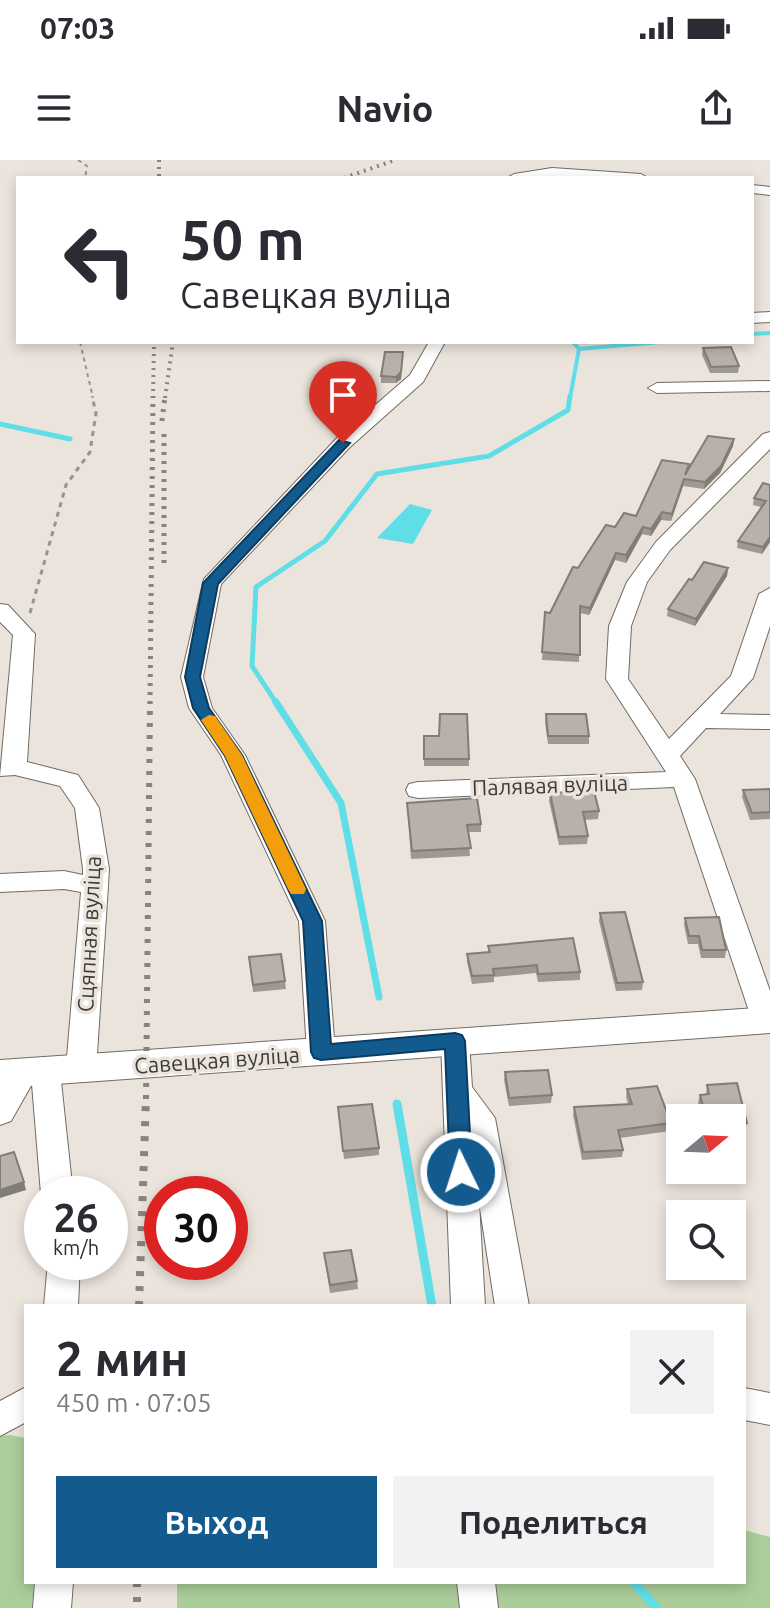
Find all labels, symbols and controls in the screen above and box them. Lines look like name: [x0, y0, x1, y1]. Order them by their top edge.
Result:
text: 07:03: [40, 11, 115, 45]
icon: menu: [32, 86, 76, 130]
icon: share: [694, 86, 738, 130]
text: Navio: [337, 88, 433, 129]
icon: left: [48, 208, 152, 312]
text: 50 m: [180, 208, 305, 271]
text: Савецкая вуліца: [180, 274, 452, 315]
pin: [309, 361, 377, 443]
icon: arrive: [321, 373, 365, 417]
street label: Палявая вуліца: [471, 769, 628, 800]
street label: Сцяпная вуліца: [72, 855, 105, 1013]
street label: Савецкая вуліца: [133, 1041, 301, 1078]
north arrow: [666, 1104, 746, 1184]
map controls: [666, 1104, 746, 1280]
position arrow: [419, 1130, 503, 1214]
speed limit sign: 30: [144, 1176, 248, 1280]
text: 26: [53, 1195, 99, 1240]
button: search: [666, 1200, 746, 1280]
text: km/h: [53, 1236, 99, 1259]
button: close: [630, 1330, 714, 1414]
text: 2 мин: [56, 1331, 188, 1385]
text: 450 m · 07:05: [56, 1388, 212, 1417]
button: Выход: [56, 1476, 377, 1568]
button: Поделиться: [393, 1476, 714, 1568]

